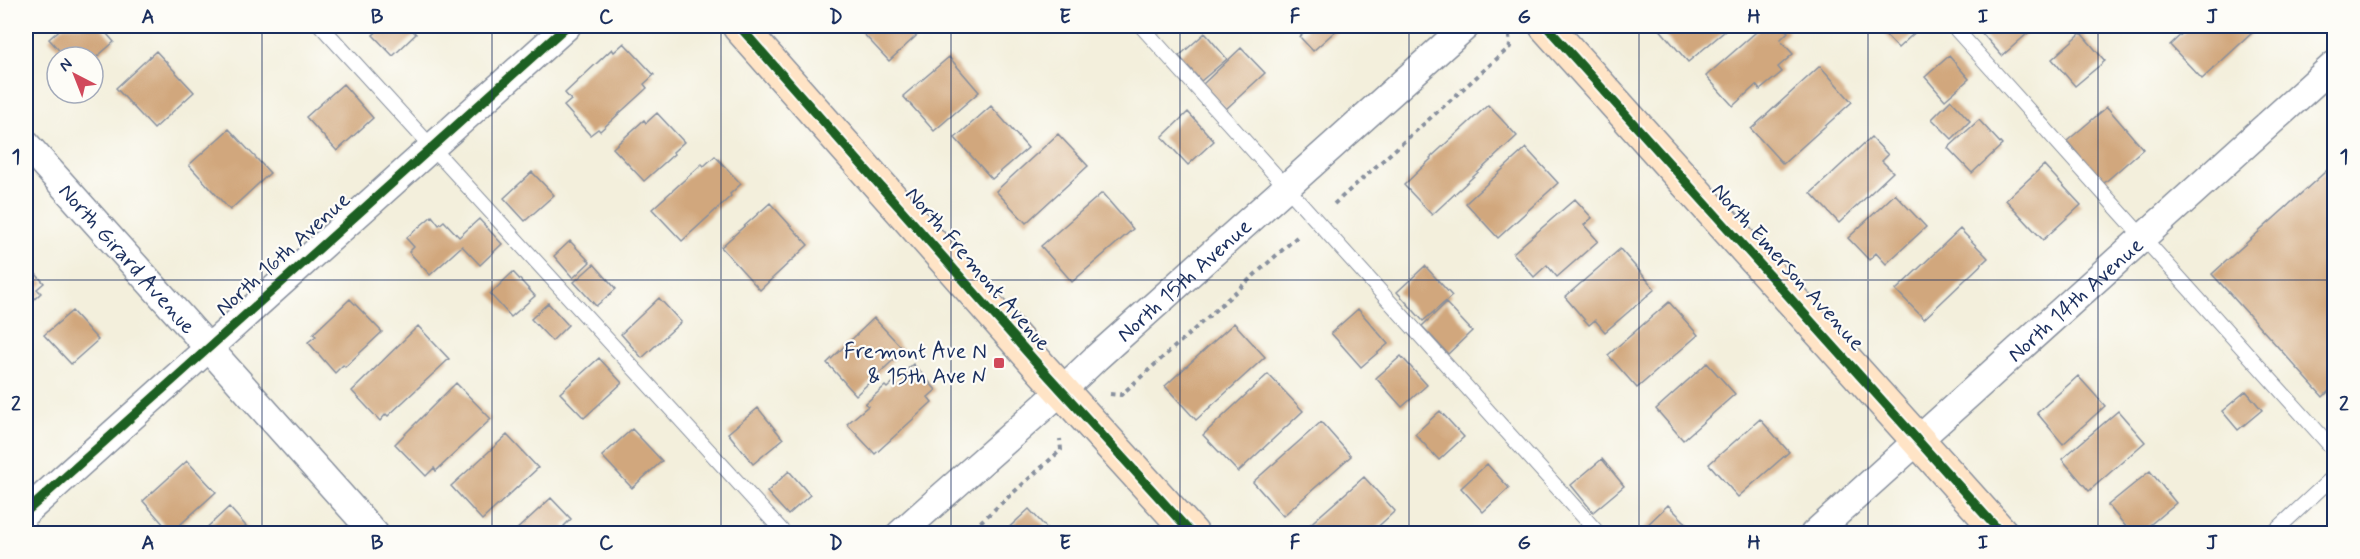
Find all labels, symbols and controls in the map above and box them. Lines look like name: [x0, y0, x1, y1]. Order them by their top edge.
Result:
text: A: [141, 4, 155, 31]
text: B: [371, 4, 384, 31]
text: C: [599, 4, 614, 31]
text: D: [829, 4, 843, 31]
text: E: [1059, 4, 1071, 31]
text: F: [1290, 4, 1301, 31]
text: G: [1517, 4, 1531, 31]
text: H: [1747, 4, 1761, 31]
text: I: [1978, 4, 1988, 31]
text: J: [2206, 4, 2218, 31]
north arrow: [45, 45, 105, 105]
text: N: [55, 54, 77, 76]
text: 1: [12, 144, 20, 171]
text: 1: [2340, 144, 2348, 171]
street label: North Girard Avenue: [52, 178, 201, 341]
street label: North Emerson Avenue: [1705, 178, 1870, 357]
street label: North Fremont Avenue: [898, 181, 1057, 357]
street label: North 16th Avenue: [210, 186, 357, 323]
street label: North 15th Avenue: [1111, 213, 1258, 349]
street label: North 14th Avenue: [2002, 232, 2150, 369]
place label: Fremont Ave N & 15th Ave N: [844, 338, 987, 391]
marker: Fremont Ave N & 15th Ave N: [992, 356, 1006, 370]
text: 2: [11, 391, 21, 418]
text: 2: [2339, 391, 2349, 418]
text: A: [141, 530, 155, 557]
text: B: [371, 530, 384, 557]
text: C: [599, 530, 614, 557]
text: D: [829, 530, 843, 557]
text: E: [1059, 530, 1071, 557]
text: F: [1290, 530, 1301, 557]
text: G: [1517, 530, 1531, 557]
text: H: [1747, 530, 1761, 557]
text: I: [1978, 530, 1988, 557]
text: J: [2206, 530, 2218, 557]

